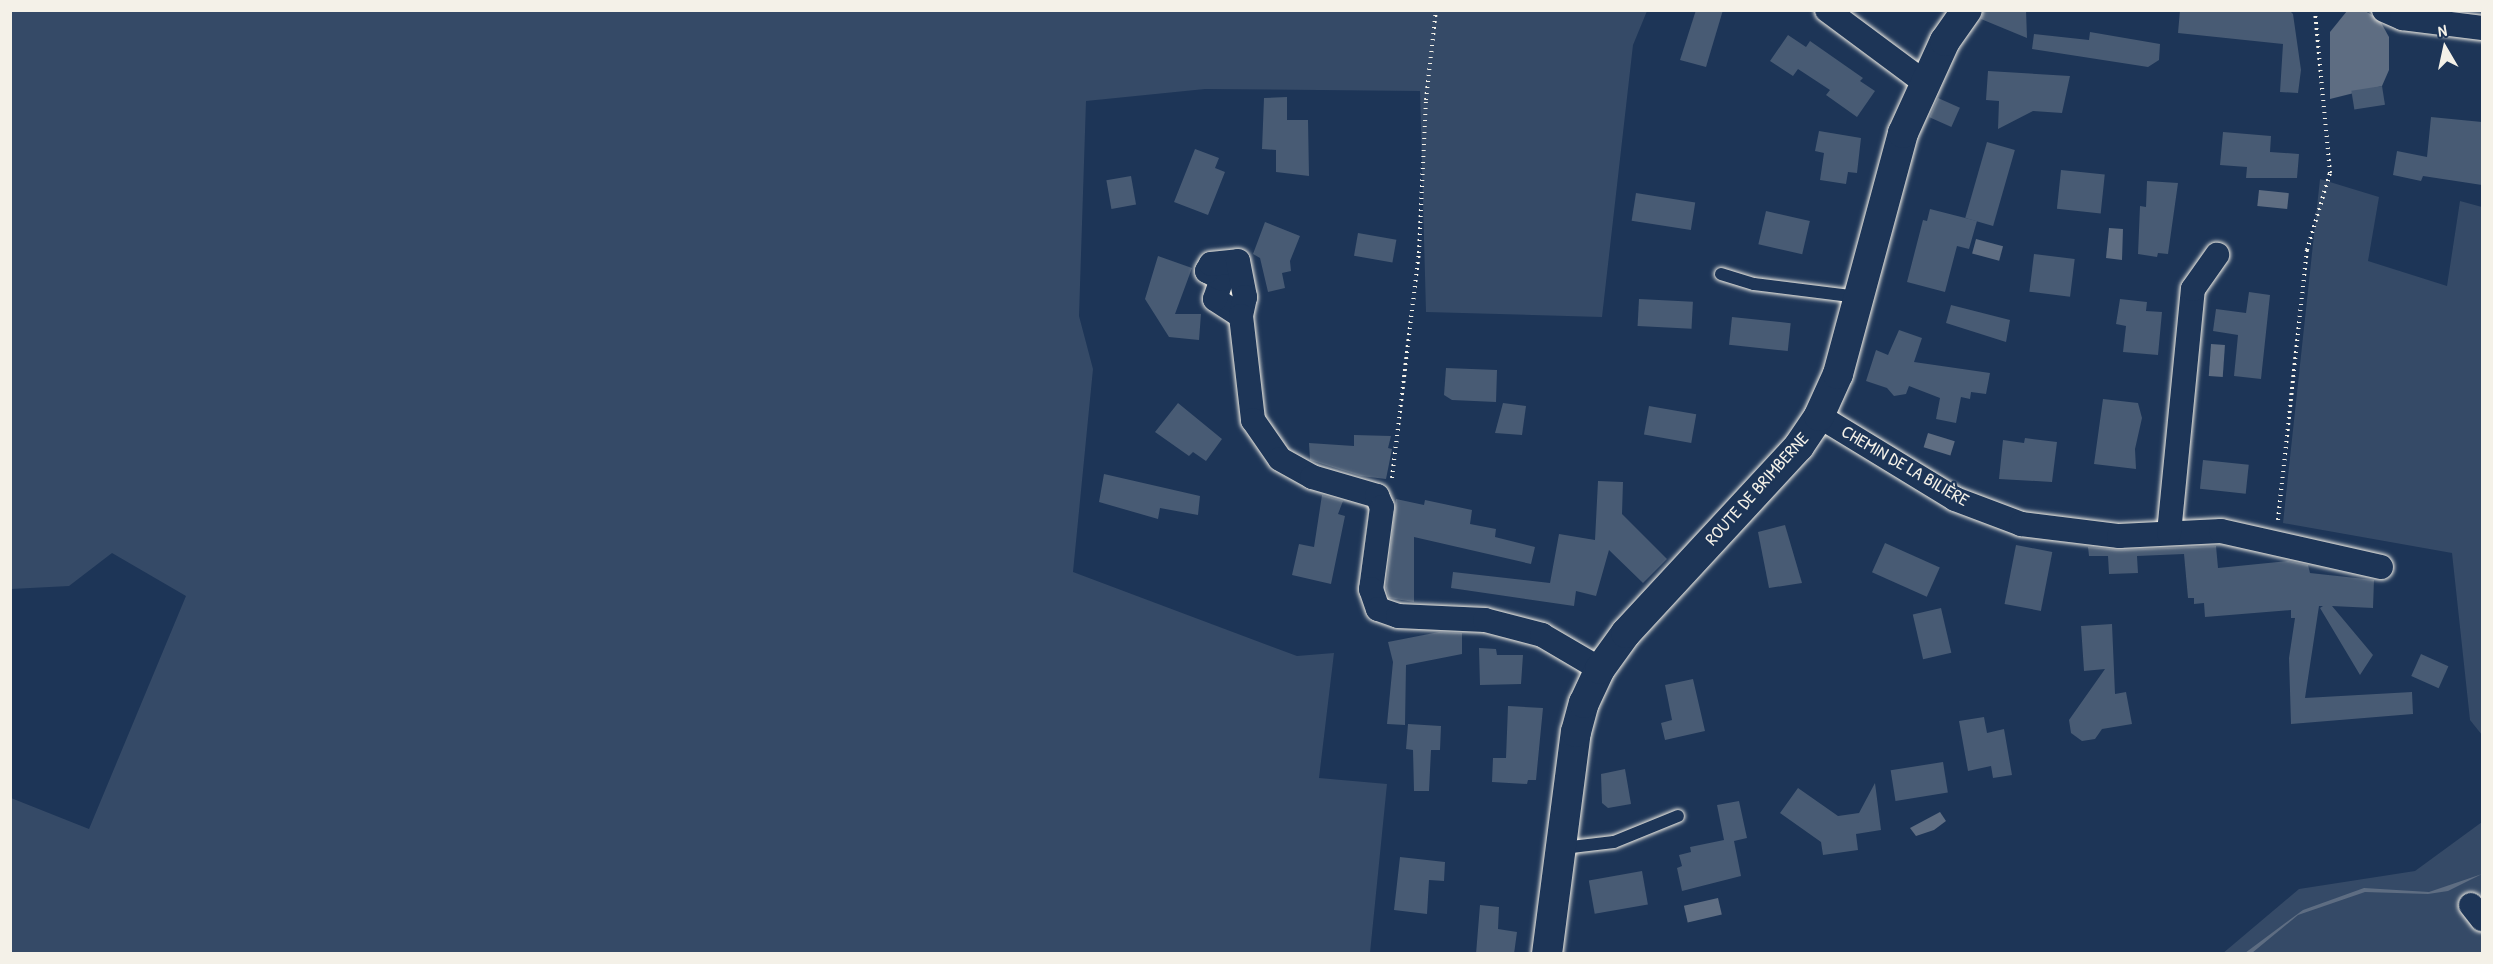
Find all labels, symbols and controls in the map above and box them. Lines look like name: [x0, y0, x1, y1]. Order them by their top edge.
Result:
north arrow: [2415, 18, 2475, 78]
text: N: [2436, 19, 2448, 42]
street label: CHEMIN DE LA BILIÈRE: [1837, 421, 1973, 511]
street label: ROUTE DE BRIMBERNE: [1701, 428, 1813, 550]

